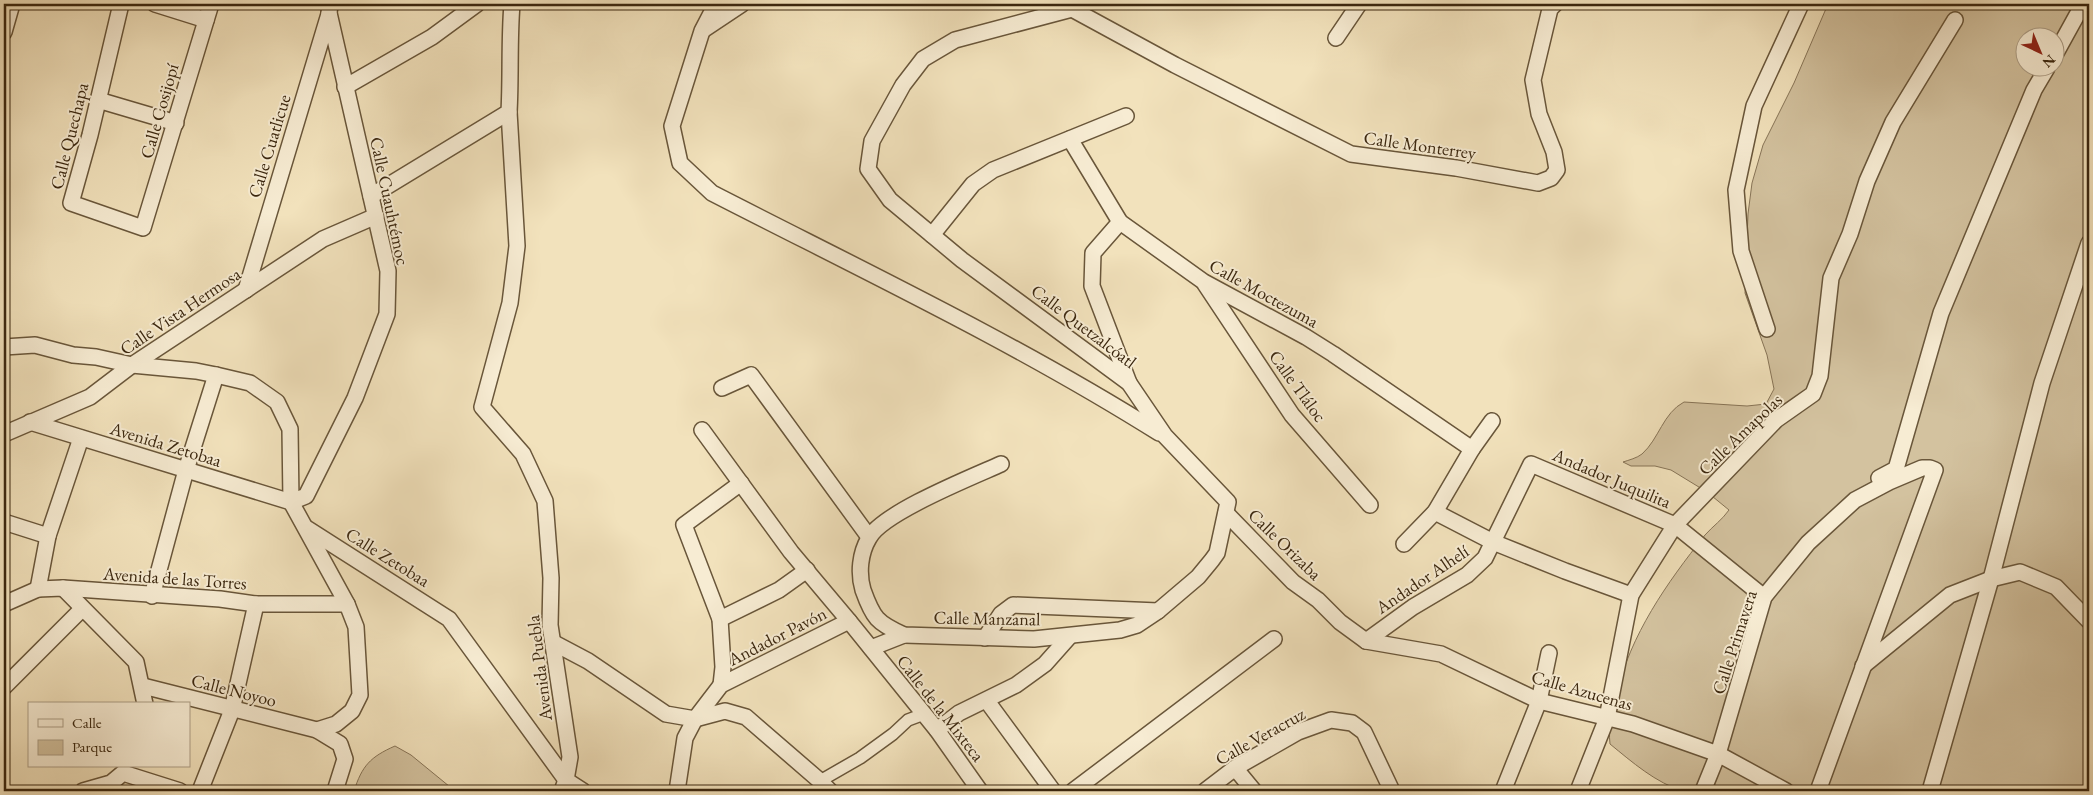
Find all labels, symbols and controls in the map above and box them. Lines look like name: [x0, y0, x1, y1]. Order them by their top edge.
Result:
north arrow: [2016, 28, 2066, 78]
text: N: [2038, 51, 2059, 72]
street label: Calle Cosijopí: [134, 60, 184, 161]
street label: Calle Quechapa: [45, 79, 94, 192]
street label: Calle Cuatlicue: [242, 92, 296, 200]
street label: Calle Monterrey: [1362, 126, 1478, 164]
street label: Calle Cuauhtémoc: [365, 135, 415, 267]
street label: Calle Moctezuma: [1205, 254, 1323, 333]
street label: Calle Vista Hermosa: [115, 262, 246, 360]
street label: Calle Quetzalcóatl: [1027, 279, 1141, 373]
street label: Calle Tláloc: [1264, 346, 1332, 426]
street label: Calle Amapolas: [1693, 388, 1787, 480]
street label: Avenida Zetobaa: [107, 416, 225, 472]
street label: Andador Juquilita: [1548, 442, 1675, 514]
street label: Calle Orizaba: [1243, 503, 1327, 585]
street label: Calle Zetobaa: [342, 522, 435, 592]
street label: Andador Alhelí: [1370, 539, 1474, 619]
street label: Avenida de las Torres: [101, 561, 248, 595]
street label: Calle Primavera: [1706, 586, 1762, 697]
street label: Andador Pavón: [723, 601, 831, 671]
street label: Calle Manzanal: [933, 606, 1041, 630]
street label: Avenida Puebla: [521, 613, 557, 723]
street label: Calle de la Mixteca: [892, 650, 990, 767]
street label: Calle Azucenas: [1529, 665, 1635, 715]
street label: Calle Noyoo: [189, 668, 279, 712]
legend: [28, 702, 190, 768]
street label: Calle Veracruz: [1211, 702, 1309, 770]
text: Calle: [72, 713, 102, 732]
text: Parque: [72, 737, 112, 756]

